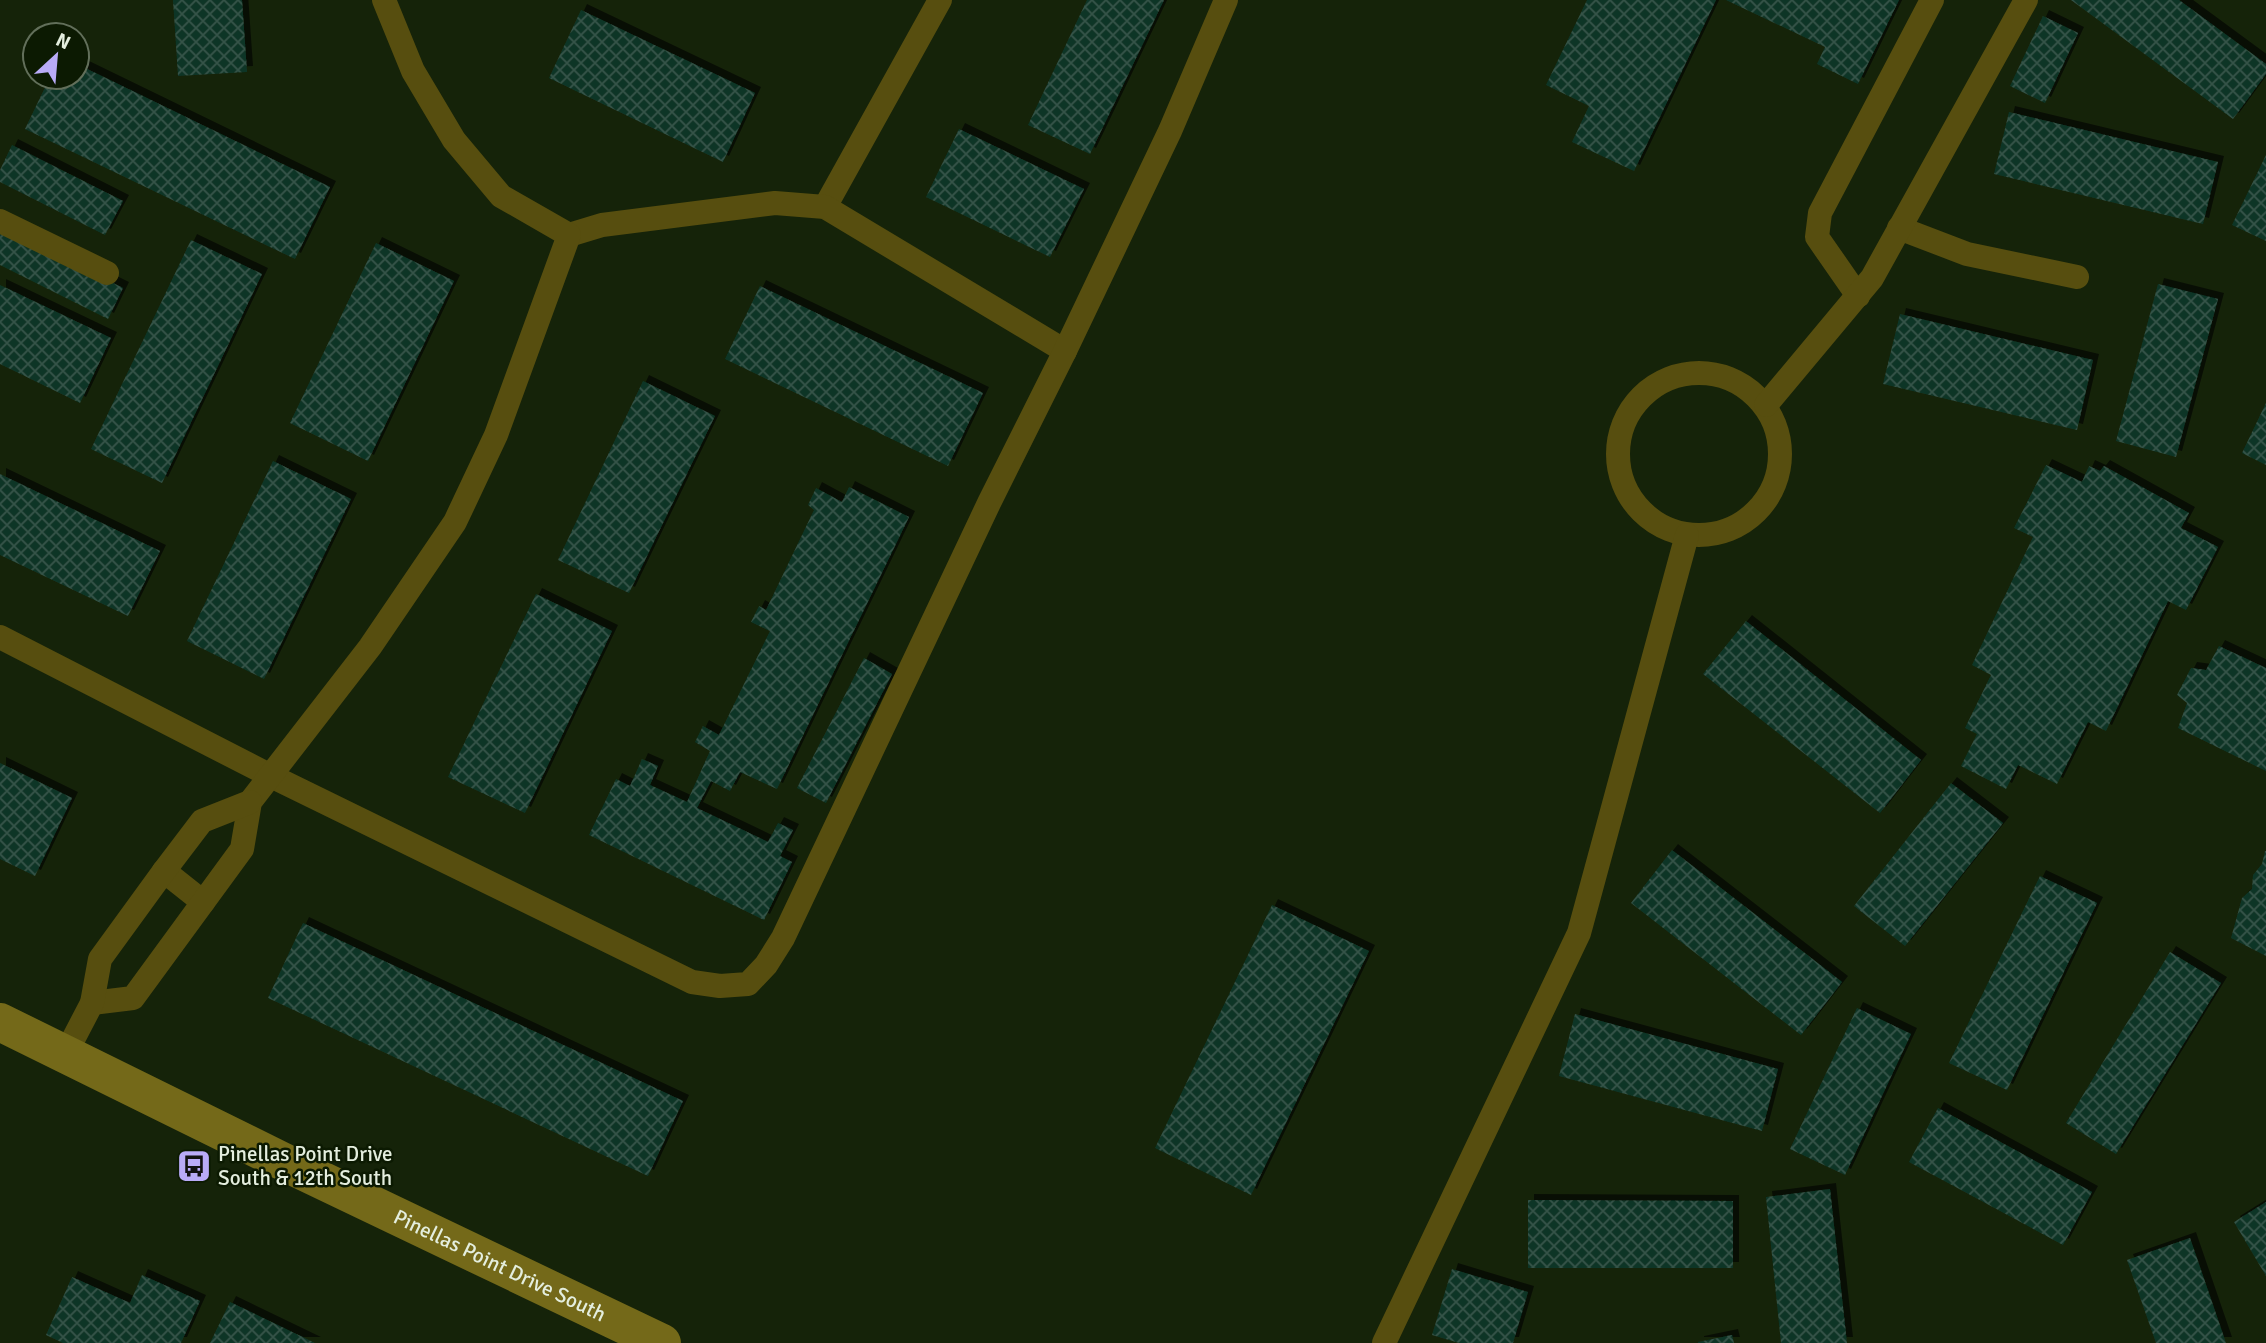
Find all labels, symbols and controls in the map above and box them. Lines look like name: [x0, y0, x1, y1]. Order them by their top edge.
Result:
north arrow: [21, 21, 91, 91]
text: N: [52, 28, 74, 55]
place label: Pinellas Point Drive South & 12th South: [218, 1141, 393, 1191]
bus stop icon: Pinellas Point Drive South & 12th South: [175, 1147, 213, 1185]
street label: Pinellas Point Drive South: [390, 1204, 610, 1327]

